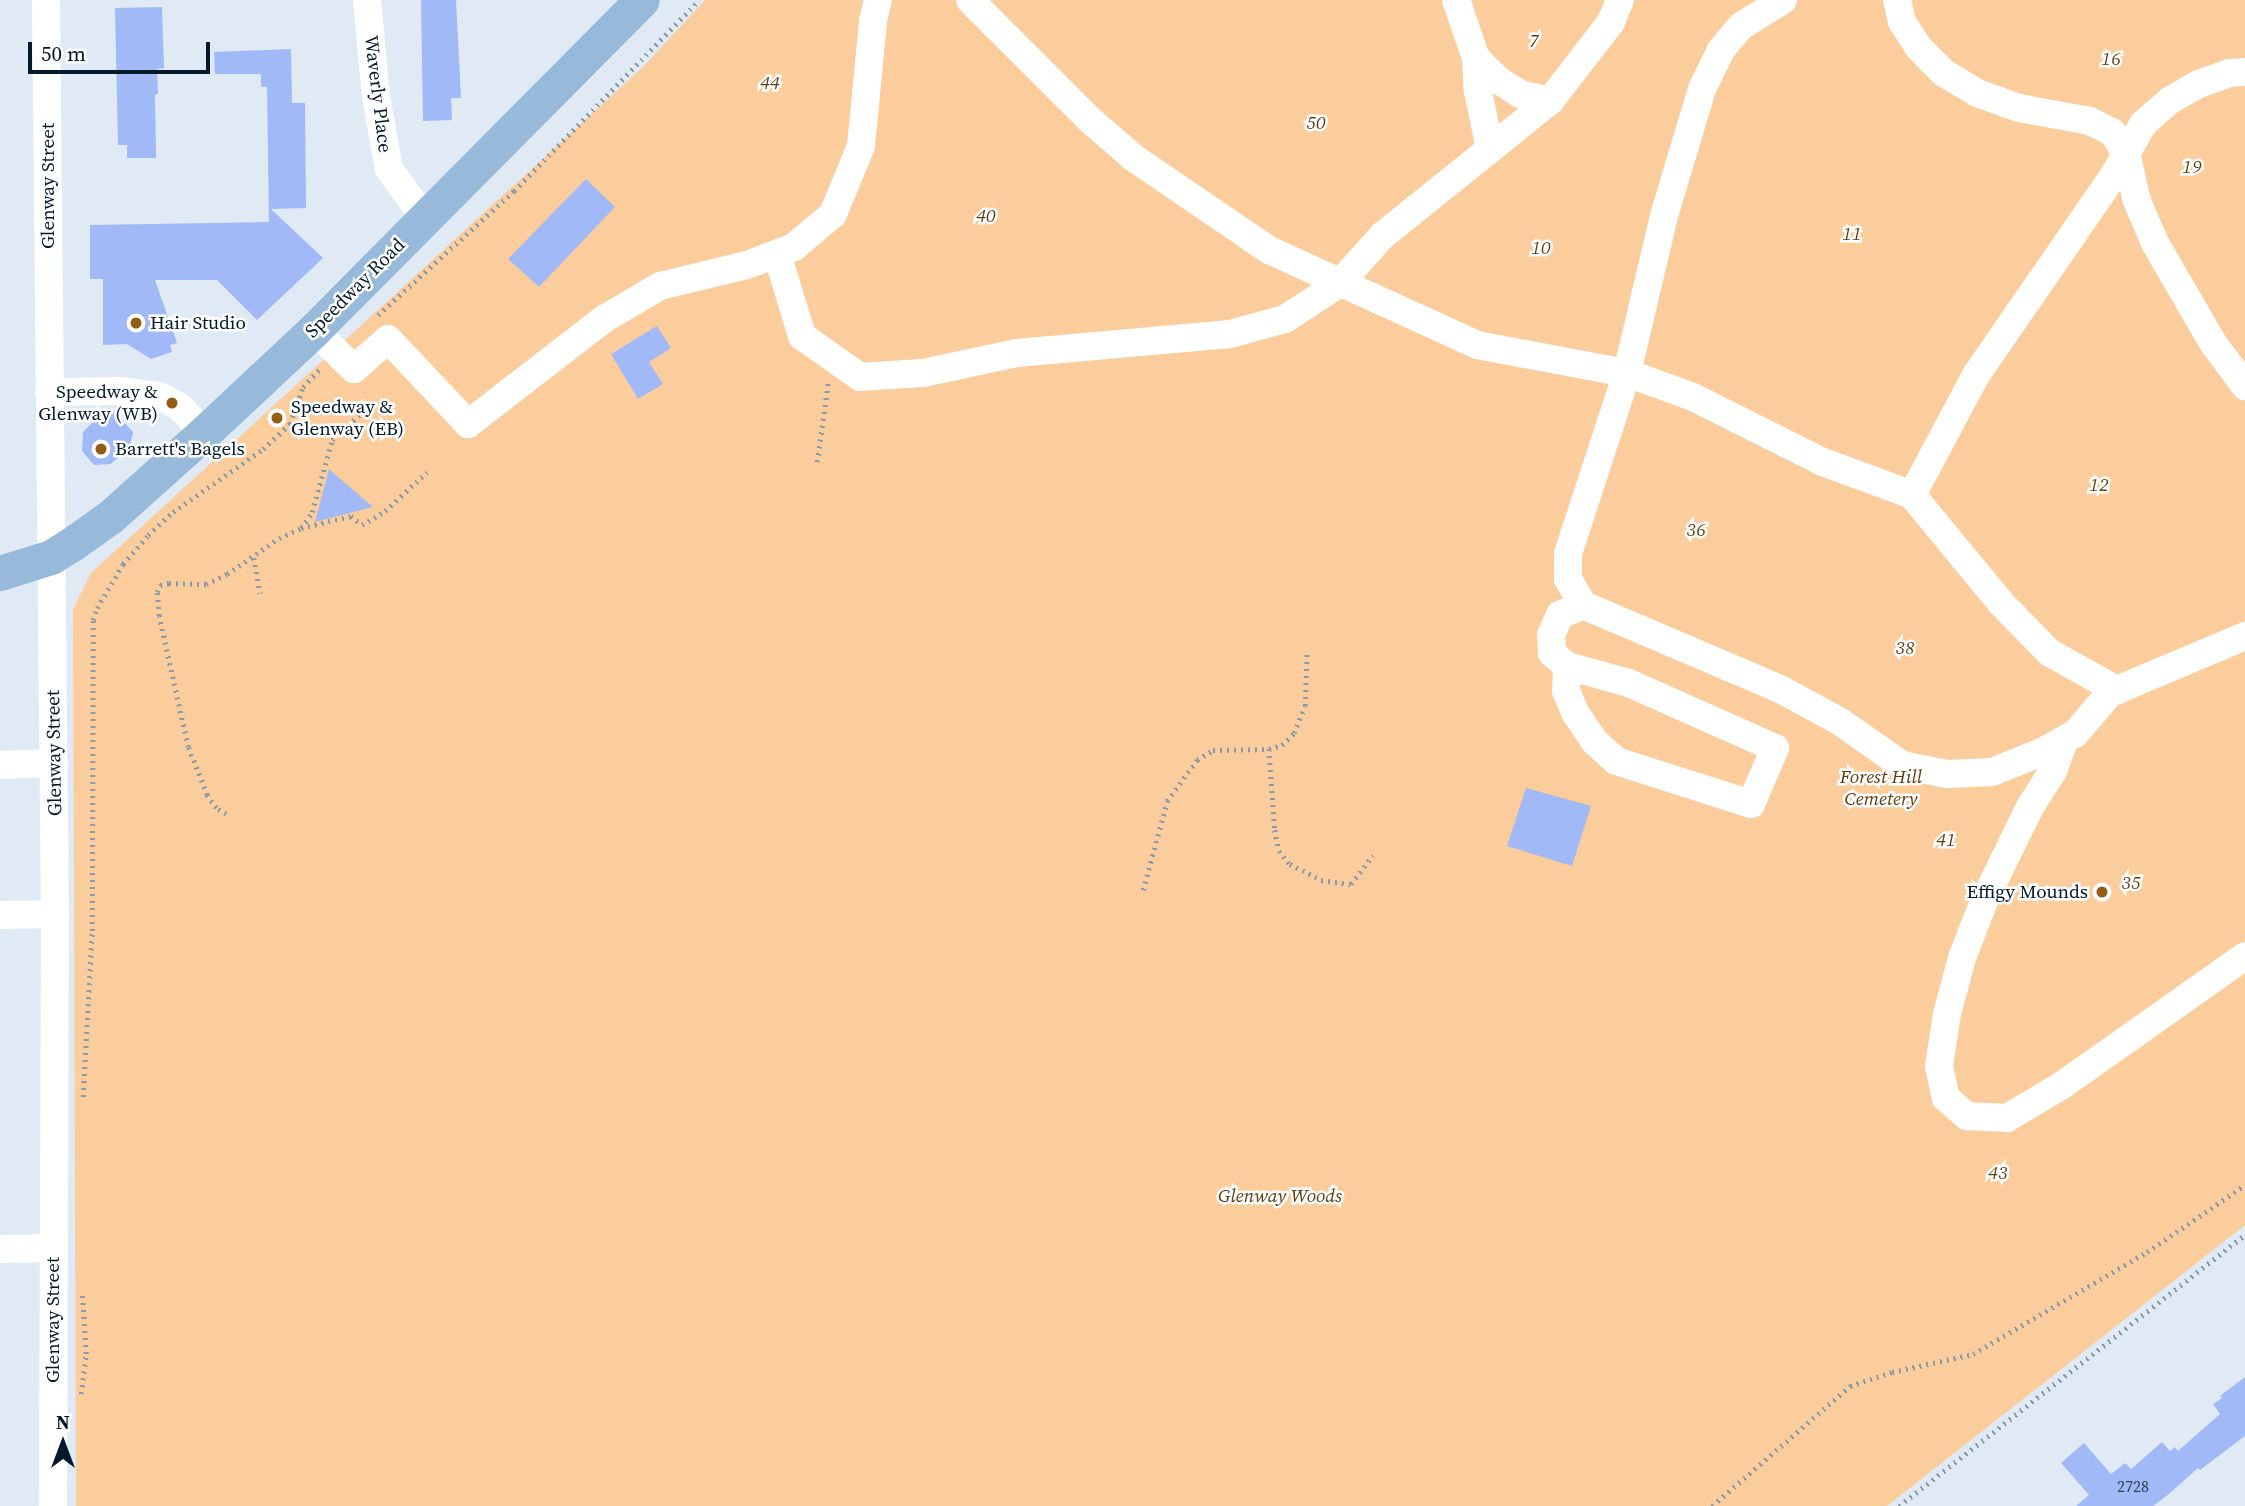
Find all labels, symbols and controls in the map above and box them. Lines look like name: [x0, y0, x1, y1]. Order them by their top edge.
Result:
scale bar: [32, 28, 214, 72]
park label: 7: [1529, 30, 1539, 52]
street label: Waverly Place: [360, 34, 396, 154]
text: 50 m: [41, 39, 86, 68]
park label: 16: [2101, 48, 2121, 70]
park label: 44: [760, 72, 780, 94]
park label: 50: [1306, 112, 1326, 134]
street label: Glenway Street: [37, 123, 59, 249]
park label: 19: [2182, 156, 2202, 178]
park label: 40: [976, 205, 996, 227]
park label: 11: [1842, 223, 1862, 245]
street label: Speedway Road: [300, 233, 410, 343]
park label: 10: [1531, 237, 1551, 259]
place label: Hair Studio: [150, 312, 246, 334]
marker: Hair Studio: [128, 315, 144, 331]
place label: Speedway & Glenway (WB): [38, 381, 158, 425]
marker: Speedway & Glenway (WB): [164, 395, 180, 411]
place label: Speedway & Glenway (EB): [291, 396, 404, 440]
marker: Speedway & Glenway (EB): [269, 410, 285, 426]
place label: Barrett's Bagels: [115, 438, 245, 460]
marker: Barrett's Bagels: [93, 441, 109, 457]
park label: 12: [2089, 474, 2109, 496]
park label: 36: [1686, 519, 1706, 541]
park label: 38: [1895, 637, 1915, 659]
street label: Glenway Street: [42, 690, 66, 816]
park label: Forest Hill Cemetery: [1840, 766, 1922, 810]
park label: 41: [1936, 829, 1956, 851]
park label: 35: [2121, 872, 2141, 894]
place label: Effigy Mounds: [1966, 881, 2088, 903]
marker: Effigy Mounds: [2094, 884, 2110, 900]
park label: 43: [1988, 1162, 2008, 1184]
park label: Glenway Woods: [1218, 1185, 1342, 1207]
street label: Glenway Street: [42, 1257, 64, 1383]
north arrow: [28, 1408, 98, 1478]
text: N: [56, 1409, 70, 1435]
house number: 2728: [2117, 1476, 2149, 1496]

